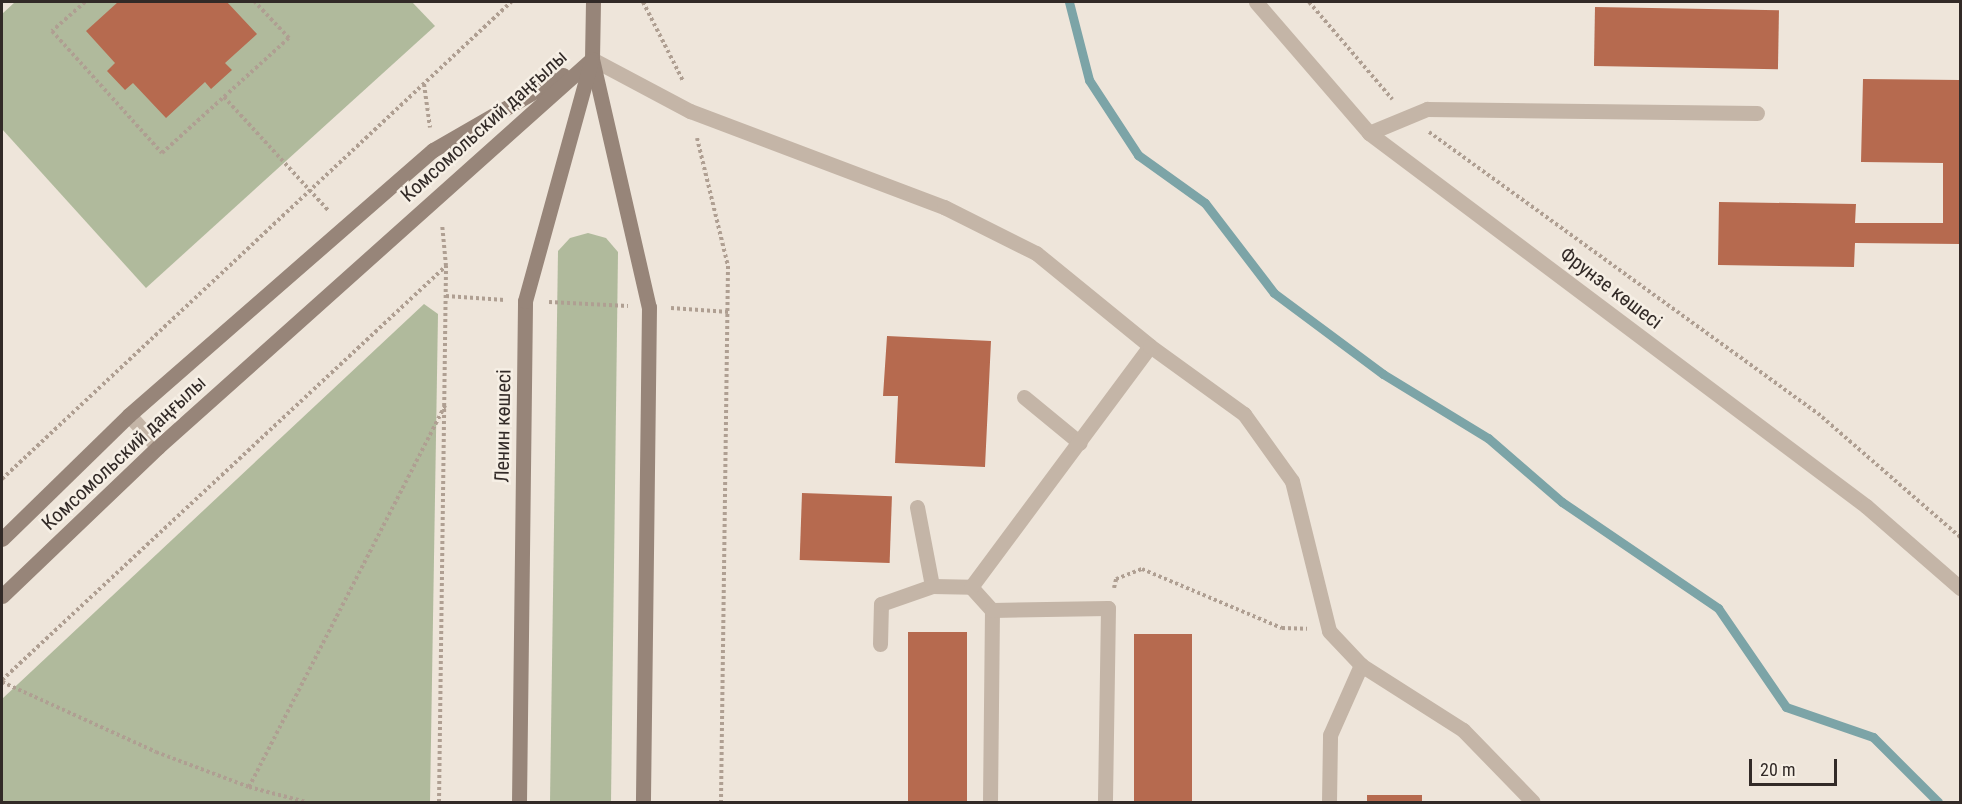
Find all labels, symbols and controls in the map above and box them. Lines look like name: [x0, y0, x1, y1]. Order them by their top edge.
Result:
street label: Комсомольский даңғылы: [396, 45, 572, 207]
street label: Фрунзе көшесі: [1555, 242, 1667, 334]
street label: Ленин көшесі: [490, 369, 516, 483]
street label: Комсомольский даңғылы: [37, 371, 211, 535]
scale bar: [1752, 747, 1840, 785]
text: 20 m: [1760, 759, 1795, 780]

